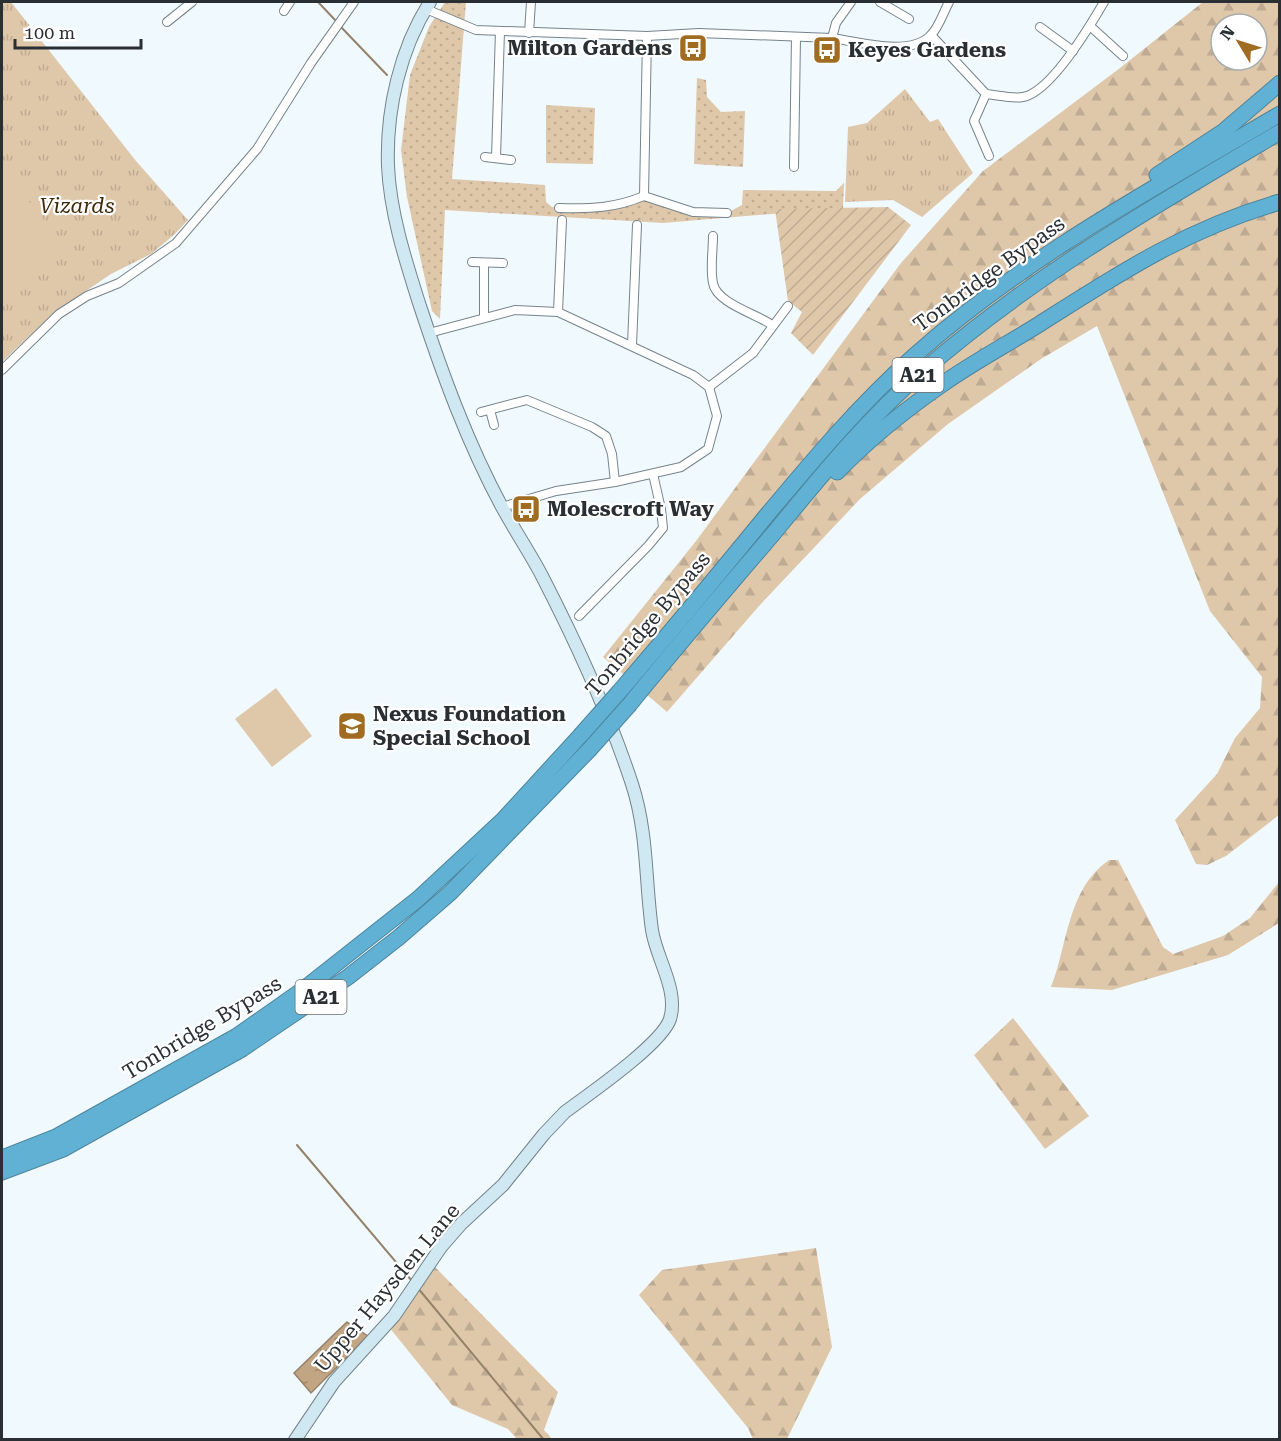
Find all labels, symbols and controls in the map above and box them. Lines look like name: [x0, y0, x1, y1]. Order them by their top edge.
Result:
scale bar: [15, 12, 141, 50]
north arrow: [1209, 12, 1269, 72]
text: 100 m: [24, 22, 75, 43]
text: N: [1216, 22, 1239, 44]
bus stop icon: Milton Gardens: [677, 32, 709, 64]
bus stop icon: Keyes Gardens: [811, 34, 843, 66]
place label: Milton Gardens: [507, 36, 672, 60]
place label: Keyes Gardens: [848, 38, 1006, 62]
park label: Vizards: [40, 194, 115, 218]
street label: Tonbridge Bypass: [909, 211, 1069, 337]
road number: A21: [892, 358, 944, 392]
bus stop icon: Molescroft Way: [510, 493, 542, 525]
place label: Molescroft Way: [547, 497, 714, 521]
street label: Tonbridge Bypass: [581, 547, 715, 701]
place label: Nexus Foundation Special School: [373, 702, 566, 750]
school or university icon: Nexus Foundation Special School: [336, 710, 368, 742]
street label: Tonbridge Bypass: [118, 971, 286, 1085]
road number: A21: [296, 980, 346, 1014]
street label: Upper Haysden Lane: [309, 1199, 465, 1377]

